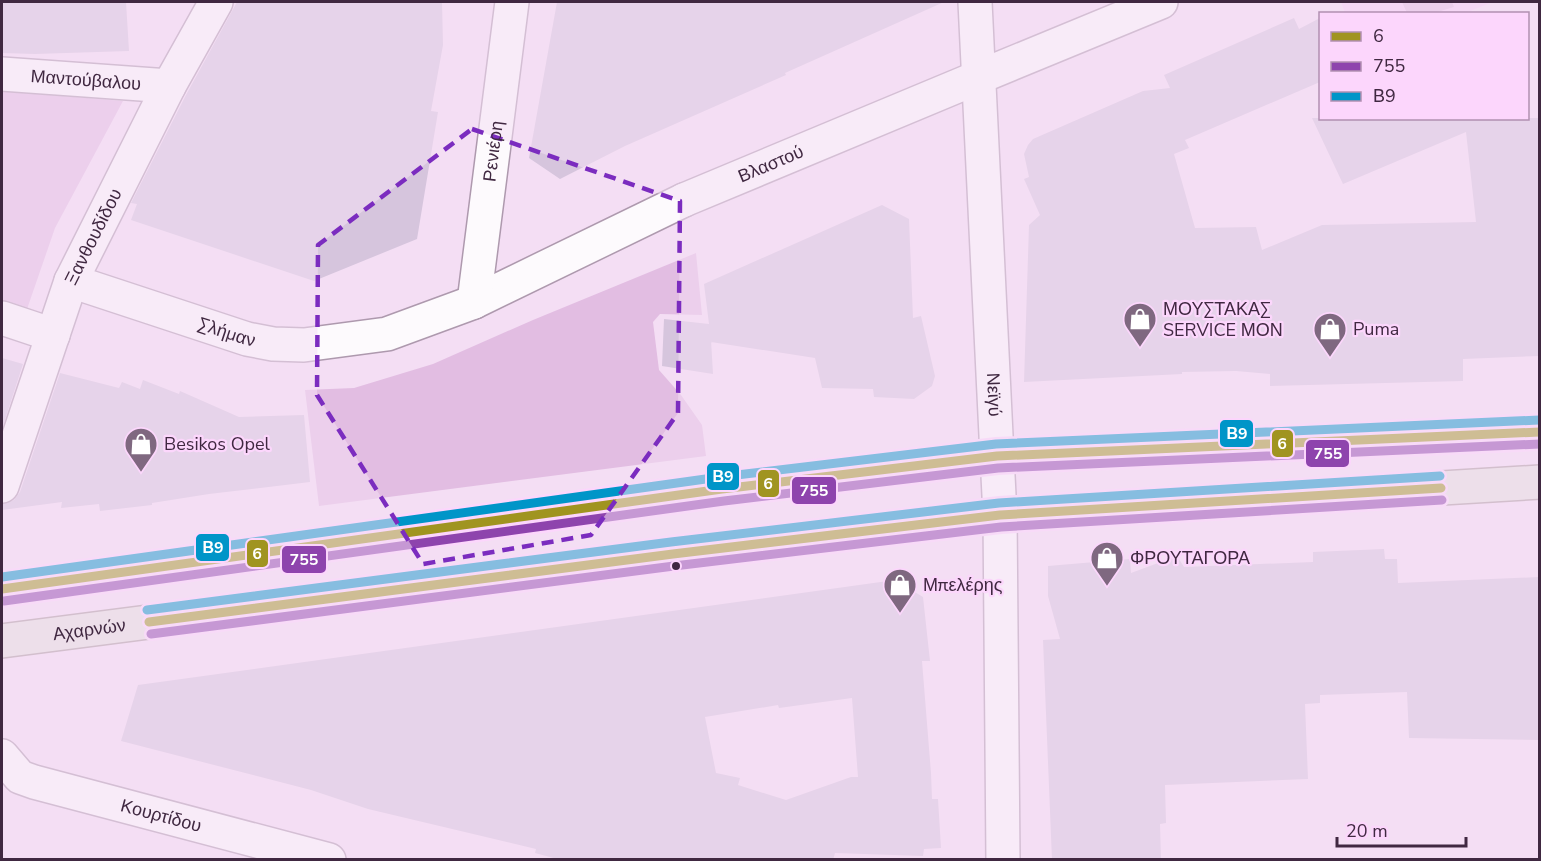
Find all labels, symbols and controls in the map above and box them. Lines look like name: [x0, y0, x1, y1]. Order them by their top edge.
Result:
legend: [1319, 12, 1529, 120]
text: 6: [1373, 24, 1384, 48]
text: 755: [1373, 54, 1405, 78]
street label: Μαντούβαλου: [30, 64, 142, 96]
text: Β9: [1373, 84, 1396, 108]
street label: Ρενιέρη: [477, 119, 509, 183]
street label: Βλαστού: [734, 139, 807, 188]
street label: Ξανθουδίδου: [59, 184, 128, 289]
place label: ΜΟΥΣΤΑΚΑΣ SERVICE ΜΟΝ: [1163, 297, 1283, 342]
shop icon: ΜΟΥΣΤΑΚΑΣ SERVICE ΜΟΝ: [1122, 301, 1158, 348]
shop icon: Puma: [1312, 311, 1348, 358]
street label: Σλήμαν: [195, 312, 257, 352]
place label: Puma: [1353, 317, 1399, 341]
street label: Νεϊγύ: [981, 372, 1007, 417]
line badge: Β9: [1219, 419, 1254, 448]
text: Β9: [1226, 423, 1248, 445]
shop icon: Besikos Opel: [123, 426, 159, 473]
line badge: 6: [1271, 429, 1294, 458]
place label: Besikos Opel: [164, 432, 271, 456]
text: 6: [1277, 433, 1287, 455]
line badge: 755: [1305, 439, 1350, 468]
text: 755: [1314, 443, 1342, 465]
line badge: Β9: [706, 462, 740, 491]
text: Β9: [712, 466, 734, 488]
line badge: 6: [757, 469, 780, 498]
text: 6: [763, 473, 773, 495]
line badge: 755: [791, 476, 837, 505]
text: 755: [800, 480, 828, 502]
line badge: Β9: [195, 533, 230, 562]
text: Β9: [202, 537, 224, 559]
line badge: 6: [246, 539, 269, 568]
shop icon: ΦΡΟΥΤΑΓΟΡΑ: [1089, 540, 1125, 587]
text: 6: [252, 543, 262, 565]
line badge: 755: [281, 545, 327, 574]
place label: ΦΡΟΥΤΑΓΟΡΑ: [1130, 546, 1250, 570]
text: 755: [290, 549, 318, 571]
unlabelled marker: [670, 560, 682, 572]
shop icon: Μπελέρης: [882, 567, 918, 614]
place label: Μπελέρης: [923, 573, 1003, 597]
street label: Αχαρνών: [51, 613, 127, 646]
street label: Κουρτίδου: [118, 793, 204, 838]
scale bar: [1337, 810, 1466, 848]
text: 20 m: [1346, 819, 1388, 843]

